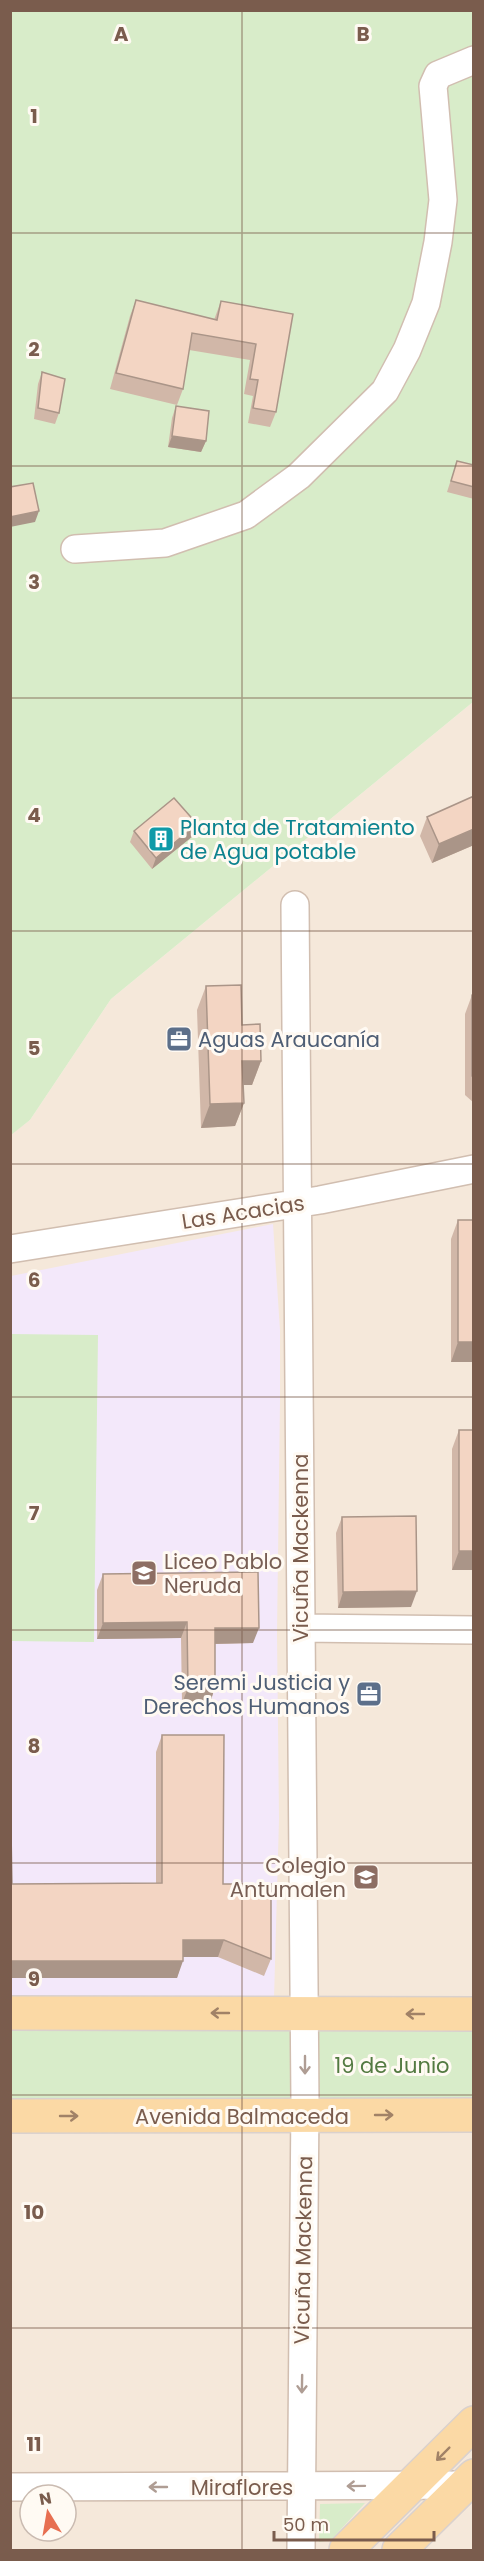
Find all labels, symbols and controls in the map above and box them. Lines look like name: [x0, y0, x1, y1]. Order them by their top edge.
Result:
text: A: [114, 20, 129, 48]
text: B: [356, 20, 370, 48]
text: 1: [30, 102, 38, 130]
text: 2: [28, 335, 40, 363]
text: 3: [28, 568, 40, 596]
text: 4: [27, 801, 41, 829]
place label: Planta de Tratamiento de Agua potable: [180, 813, 415, 866]
building icon: Planta de Tratamiento de Agua potable: [146, 824, 176, 854]
office icon: Aguas Araucanía: [164, 1024, 194, 1054]
place label: Aguas Araucanía: [198, 1025, 380, 1054]
text: 5: [28, 1034, 41, 1062]
street label: Las Acacias: [179, 1188, 307, 1236]
text: 6: [28, 1266, 40, 1294]
street label: Vicuña Mackenna: [286, 1454, 315, 1642]
text: 7: [29, 1499, 40, 1527]
place label: Liceo Pablo Neruda: [164, 1547, 282, 1600]
school or university icon: Liceo Pablo Neruda: [129, 1558, 159, 1588]
place label: Seremi Justicia y Derechos Humanos: [143, 1668, 350, 1721]
office icon: Seremi Justicia y Derechos Humanos: [354, 1679, 384, 1709]
text: 8: [28, 1732, 40, 1760]
place label: Colegio Antumalen: [230, 1851, 346, 1904]
school or university icon: Colegio Antumalen: [351, 1862, 381, 1892]
text: 9: [28, 1965, 40, 1993]
one-way arrow: [211, 2007, 231, 2019]
one-way arrow: [406, 2008, 426, 2020]
park label: 19 de Junio: [335, 2051, 450, 2080]
one-way arrow: [299, 2054, 310, 2074]
street label: Avenida Balmaceda: [135, 2102, 349, 2131]
one-way arrow: [374, 2109, 394, 2121]
one-way arrow: [58, 2110, 78, 2122]
street label: Vicuña Mackenna: [287, 2155, 319, 2345]
text: 10: [24, 2198, 44, 2226]
one-way arrow: [296, 2374, 308, 2394]
text: 11: [26, 2430, 42, 2458]
one-way arrow: [435, 2447, 450, 2462]
street label: Miraflores: [191, 2473, 293, 2502]
one-way arrow: [346, 2480, 366, 2492]
one-way arrow: [148, 2481, 168, 2493]
north arrow: [18, 2483, 78, 2543]
text: N: [37, 2486, 53, 2511]
scale bar: [274, 2504, 434, 2542]
text: 50 m: [283, 2512, 329, 2537]

